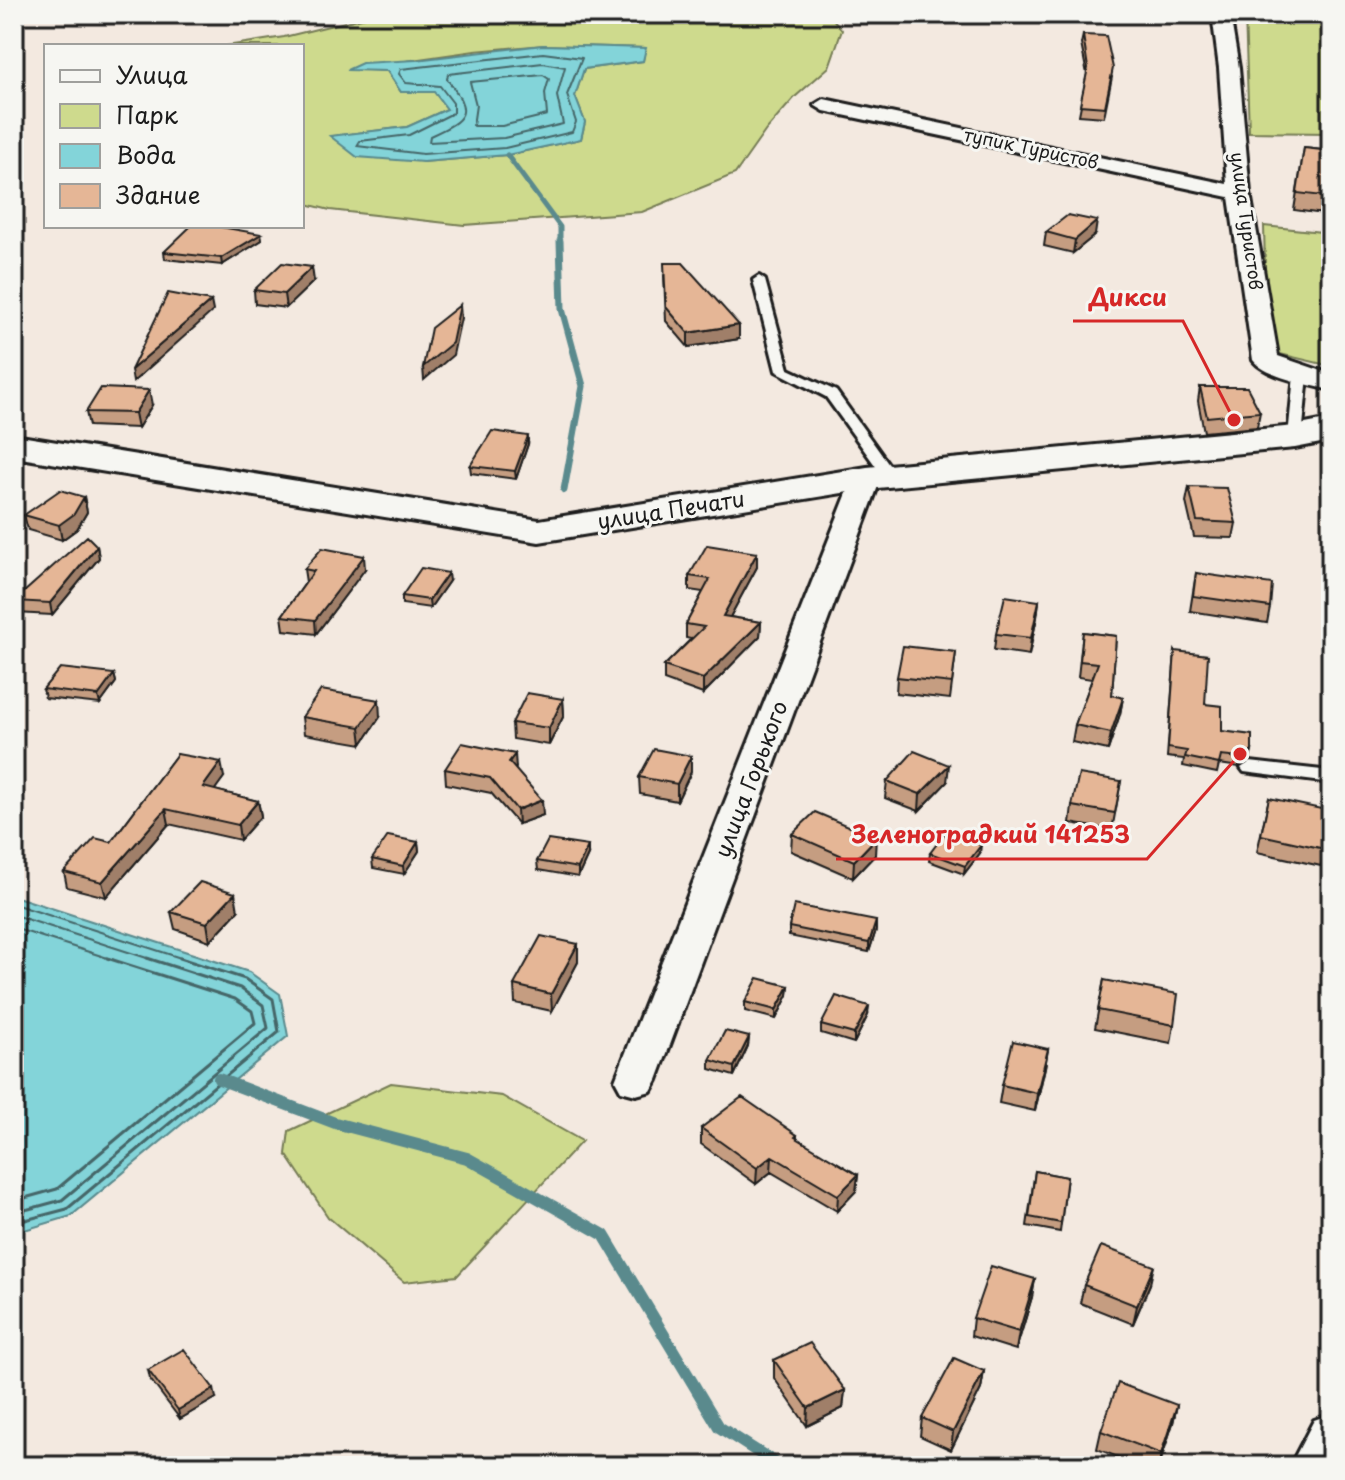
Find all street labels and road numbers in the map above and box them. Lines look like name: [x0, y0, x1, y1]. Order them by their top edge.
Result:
street label: тупик Туристов: [962, 120, 1101, 175]
street label: улица Туристов: [1224, 150, 1271, 292]
street label: улица Печати: [595, 481, 747, 536]
street label: улица Горького: [705, 695, 795, 862]

